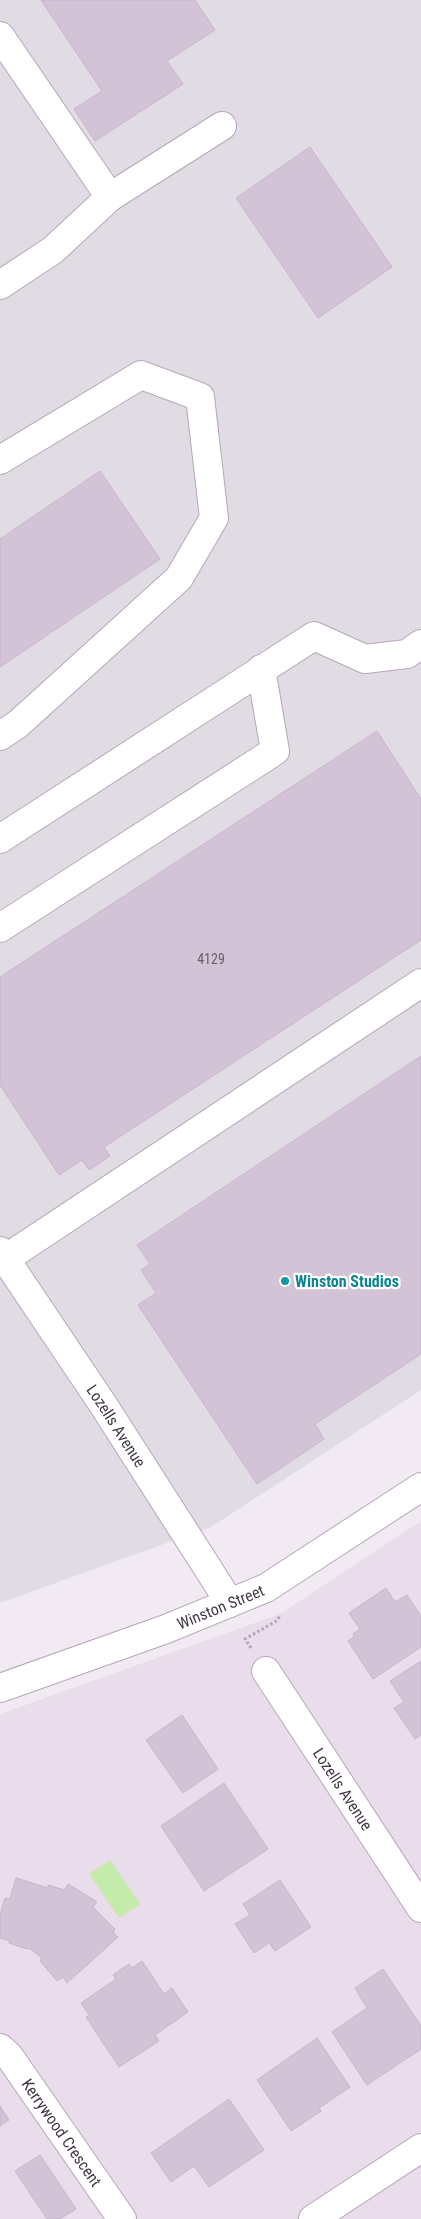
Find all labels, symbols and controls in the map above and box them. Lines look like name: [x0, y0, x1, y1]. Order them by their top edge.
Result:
house number: 4129: [197, 951, 225, 967]
place label: Winston Studios: [295, 1272, 399, 1291]
marker: Winston Studios: [279, 1275, 291, 1287]
street label: Lozells Avenue: [82, 1381, 150, 1471]
street label: Winston Street: [174, 1581, 267, 1633]
street label: Lozells Avenue: [309, 1745, 377, 1834]
street label: Kerrywood Crescent: [18, 2075, 106, 2190]

